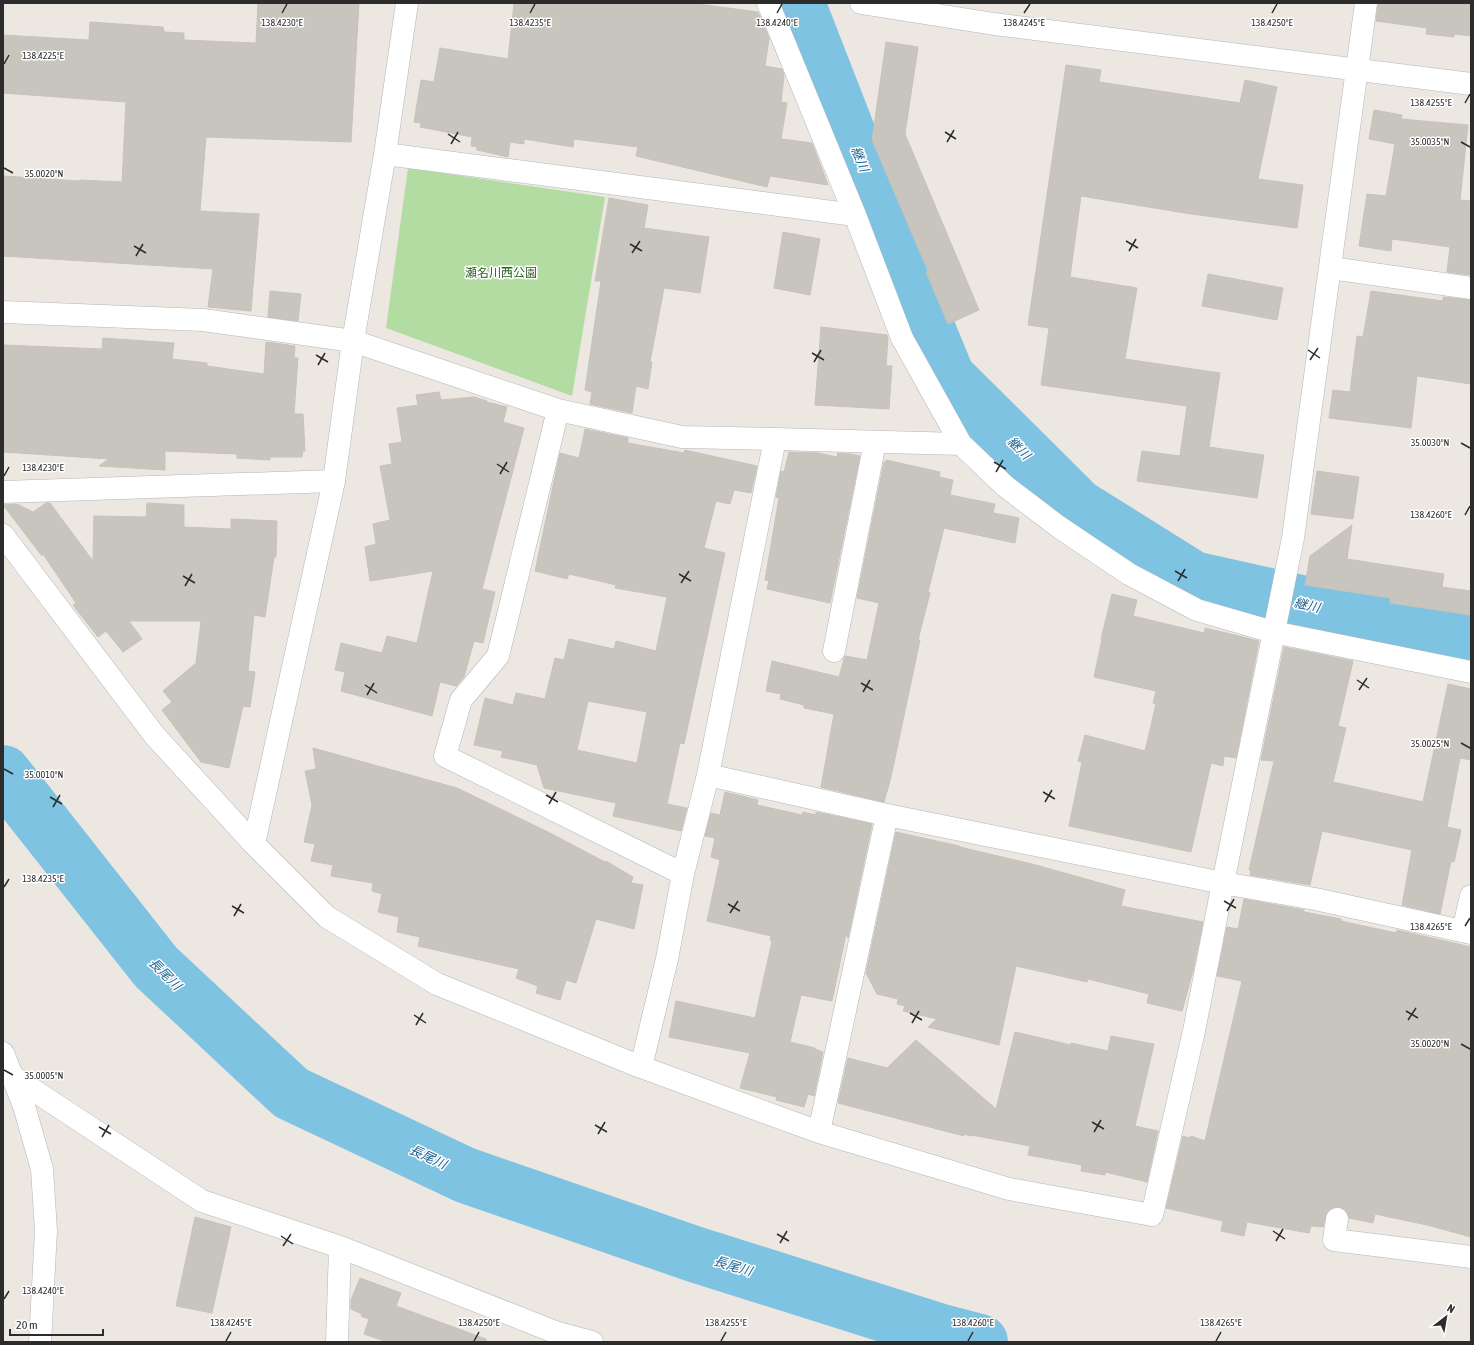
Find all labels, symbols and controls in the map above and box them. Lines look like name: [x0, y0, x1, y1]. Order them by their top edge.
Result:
text: 138.4230°E: [261, 17, 304, 28]
text: 138.4235°E: [509, 17, 552, 28]
text: 138.4240°E: [756, 17, 799, 28]
text: 138.4245°E: [1003, 17, 1046, 28]
text: 138.4250°E: [1251, 17, 1294, 28]
text: 138.4225°E: [22, 50, 65, 61]
text: 138.4255°E: [1410, 97, 1453, 108]
text: 35.0035°N: [1411, 136, 1449, 147]
water label: 継川: [848, 144, 873, 176]
text: 35.0020°N: [25, 168, 63, 179]
park label: 瀬名川西公園: [465, 266, 537, 280]
water label: 継川: [1004, 433, 1035, 464]
text: 35.0030°N: [1411, 437, 1449, 448]
text: 138.4230°E: [22, 462, 65, 473]
text: 138.4260°E: [1410, 509, 1453, 520]
water label: 継川: [1293, 595, 1323, 616]
text: 35.0025°N: [1411, 738, 1449, 749]
text: 35.0010°N: [25, 769, 63, 780]
text: 138.4235°E: [22, 873, 65, 884]
text: 138.4265°E: [1410, 921, 1453, 932]
water label: 長尾川: [146, 955, 186, 995]
text: 35.0020°N: [1411, 1038, 1449, 1049]
text: 35.0005°N: [25, 1070, 63, 1081]
water label: 長尾川: [407, 1142, 451, 1173]
water label: 長尾川: [712, 1253, 756, 1279]
text: 138.4240°E: [22, 1285, 65, 1296]
north arrow: [1426, 1297, 1466, 1337]
text: N: [1445, 1302, 1457, 1315]
scale bar: [10, 1311, 103, 1337]
text: 138.4245°E: [210, 1317, 253, 1328]
text: 138.4250°E: [458, 1317, 501, 1328]
text: 138.4255°E: [705, 1317, 748, 1328]
text: 138.4260°E: [952, 1317, 995, 1328]
text: 138.4265°E: [1200, 1317, 1243, 1328]
text: 20 m: [16, 1318, 38, 1332]

